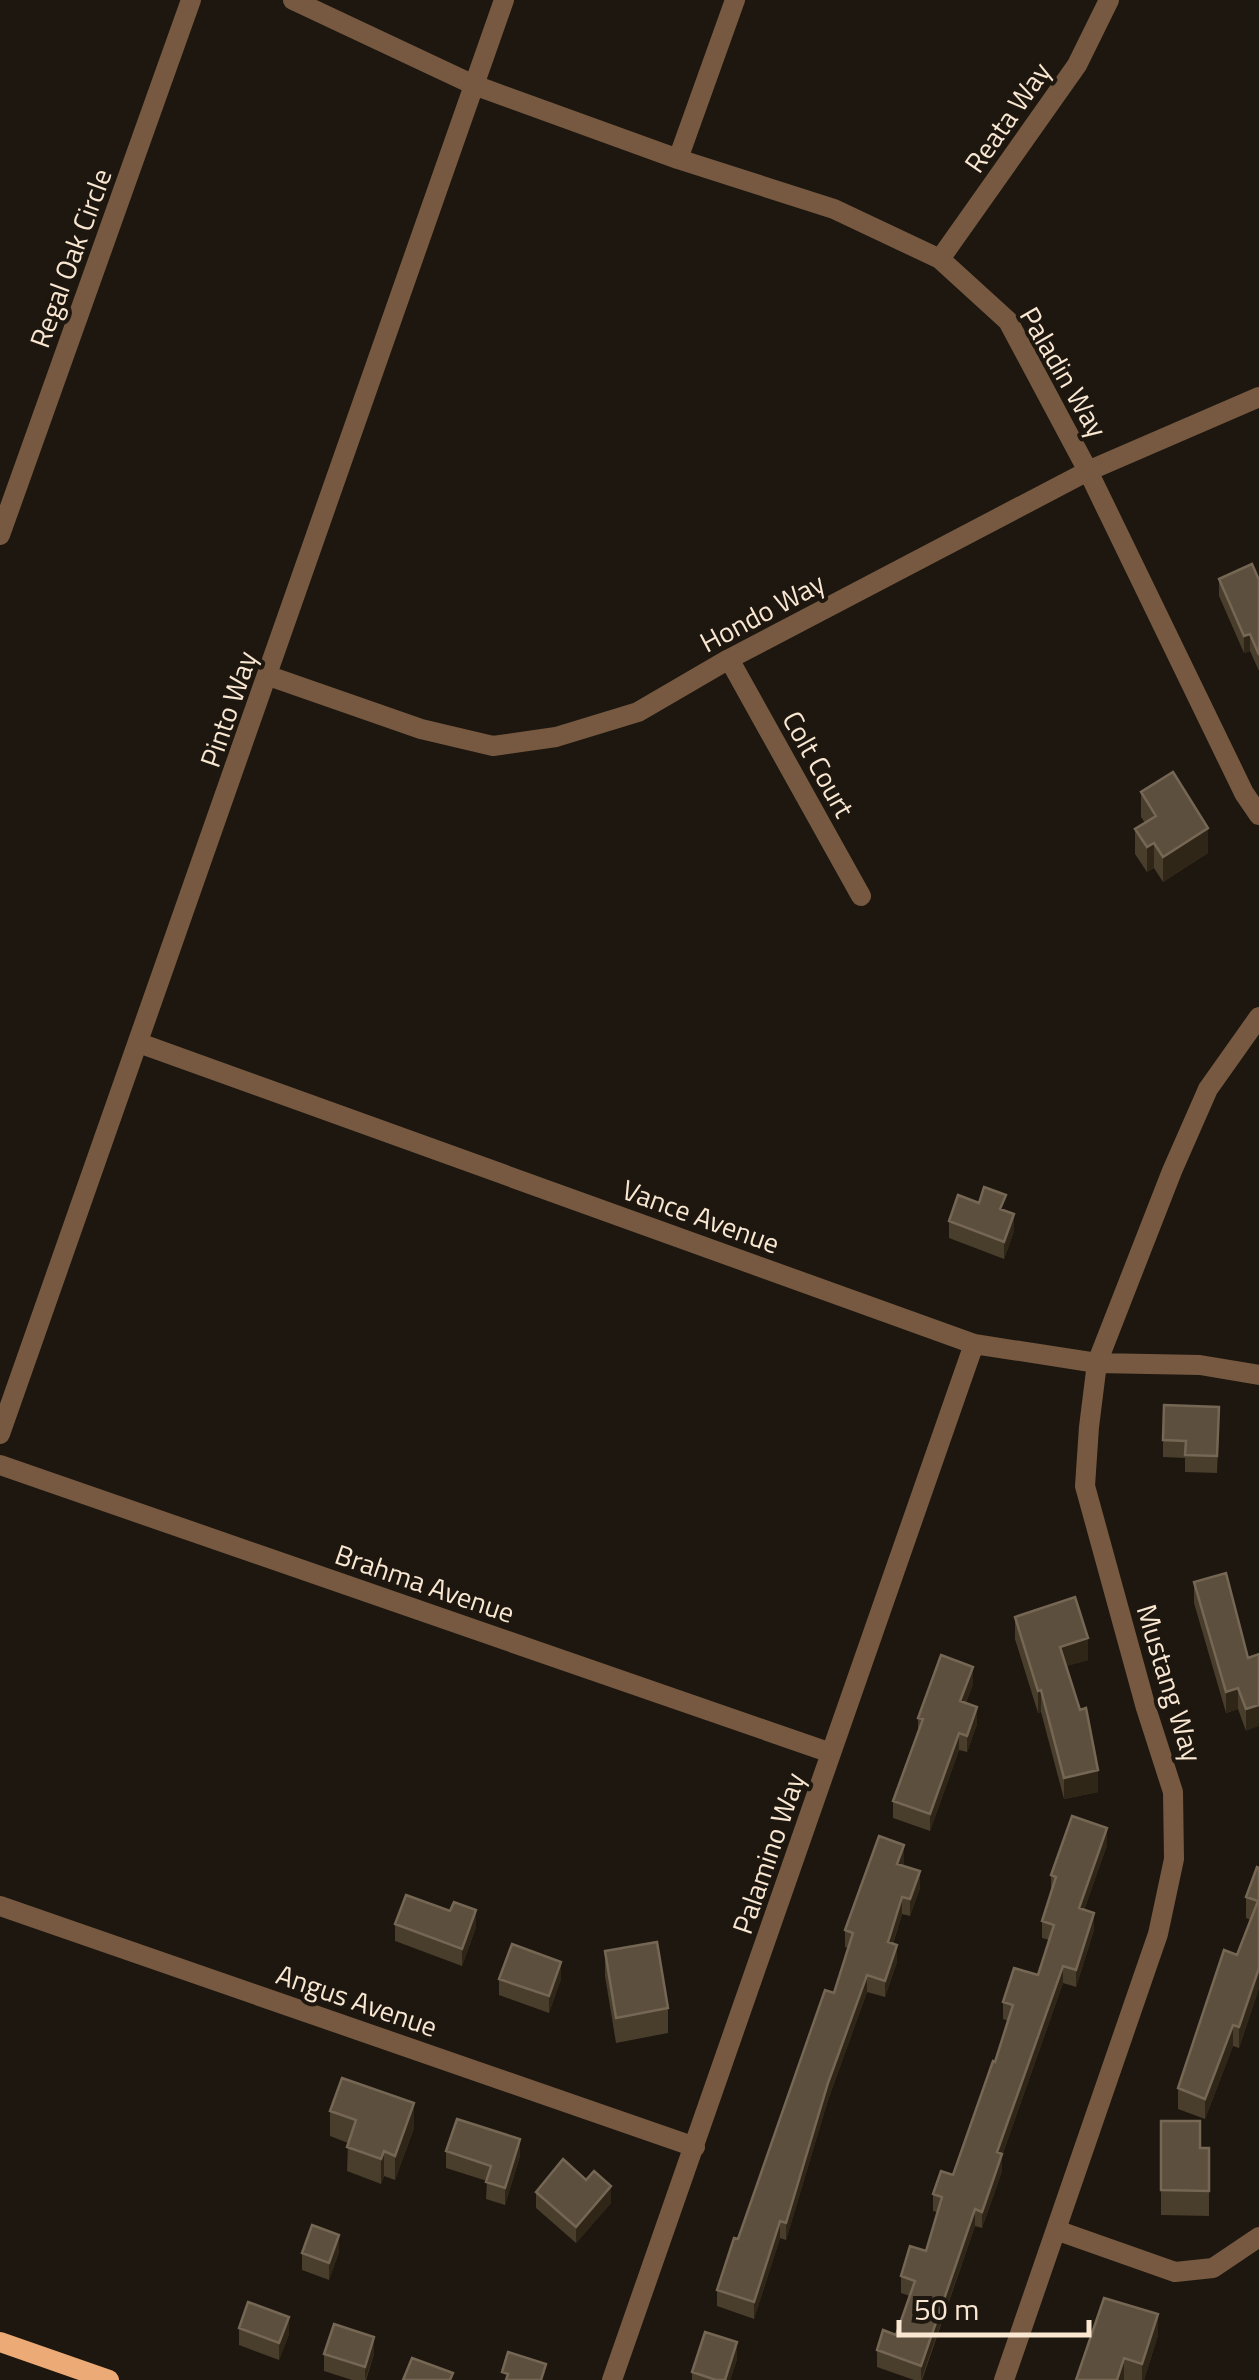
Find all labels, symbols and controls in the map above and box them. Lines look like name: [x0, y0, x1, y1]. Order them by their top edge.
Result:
street label: Reata Way: [953, 53, 1061, 181]
street label: Regal Oak Circle: [18, 162, 122, 354]
street label: Paladin Way: [1009, 298, 1119, 446]
street label: Hondo Way: [692, 561, 832, 663]
street label: Pinto Way: [188, 645, 268, 773]
street label: Colt Court: [772, 703, 866, 825]
street label: Vance Avenue: [616, 1168, 786, 1264]
street label: Brahma Avenue: [330, 1532, 520, 1634]
street label: Mustang Way: [1126, 1599, 1214, 1767]
street label: Palamino Way: [720, 1766, 816, 1940]
street label: Angus Avenue: [271, 1952, 443, 2048]
scale bar: [899, 2275, 1089, 2337]
text: 50 m: [914, 2286, 979, 2332]

